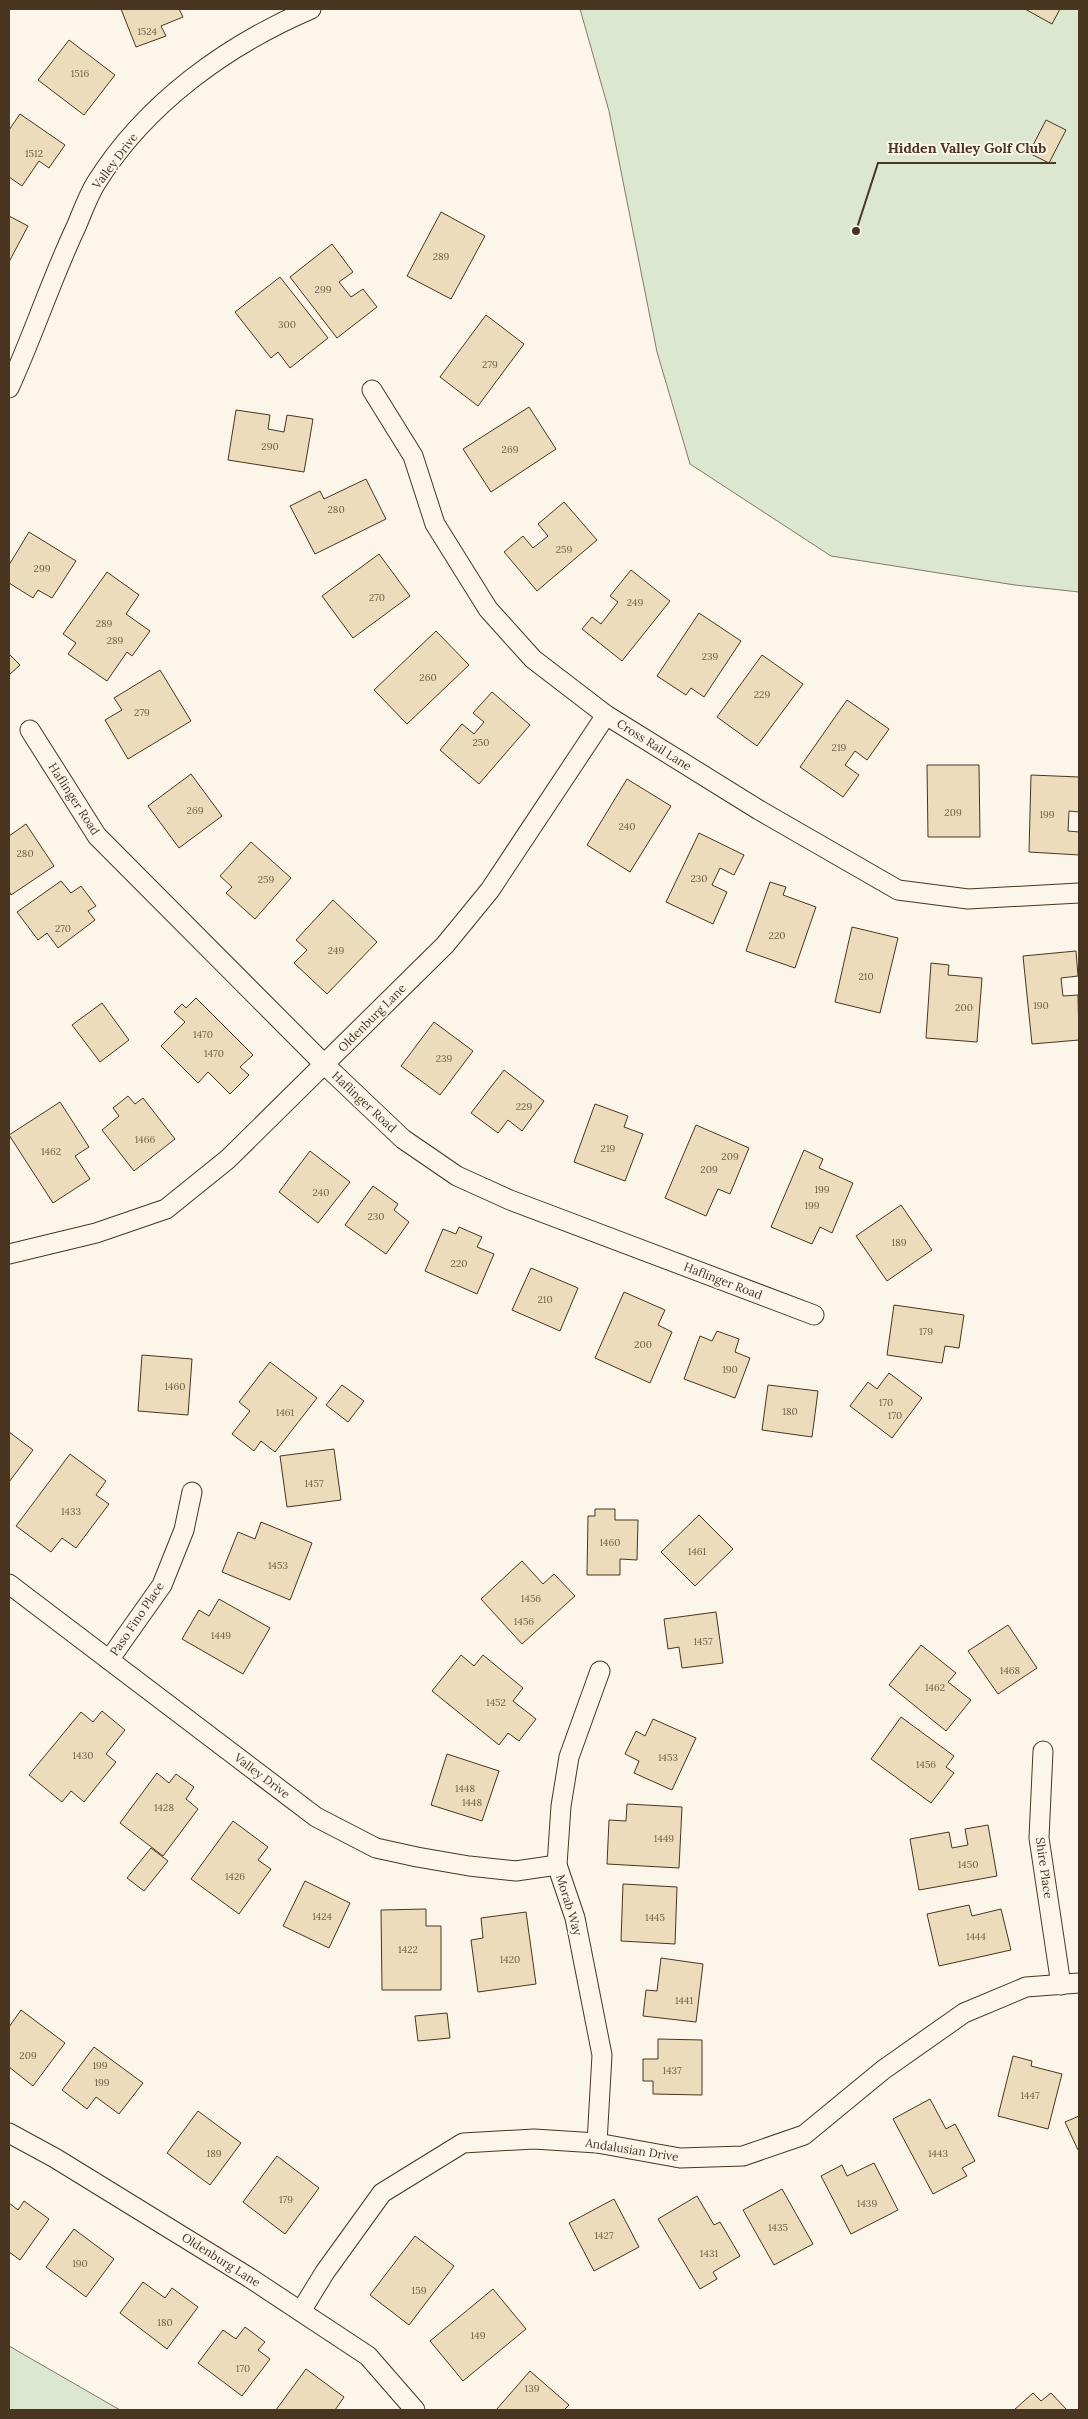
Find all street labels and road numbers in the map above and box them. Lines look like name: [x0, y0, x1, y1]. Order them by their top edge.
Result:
street label: Valley Drive: [88, 129, 141, 192]
street label: Cross Rail Lane: [614, 716, 695, 774]
street label: Haflinger Road: [46, 760, 103, 838]
street label: Oldenburg Lane: [335, 980, 409, 1055]
street label: Haflinger Road: [329, 1068, 400, 1135]
street label: Haflinger Road: [682, 1259, 765, 1302]
street label: Paso Fino Place: [106, 1578, 167, 1659]
street label: Valley Drive: [231, 1749, 294, 1802]
street label: Shire Place: [1033, 1836, 1056, 1900]
street label: Morab Way: [553, 1872, 586, 1938]
street label: Andalusian Drive: [583, 2135, 680, 2164]
street label: Oldenburg Lane: [179, 2229, 264, 2290]

